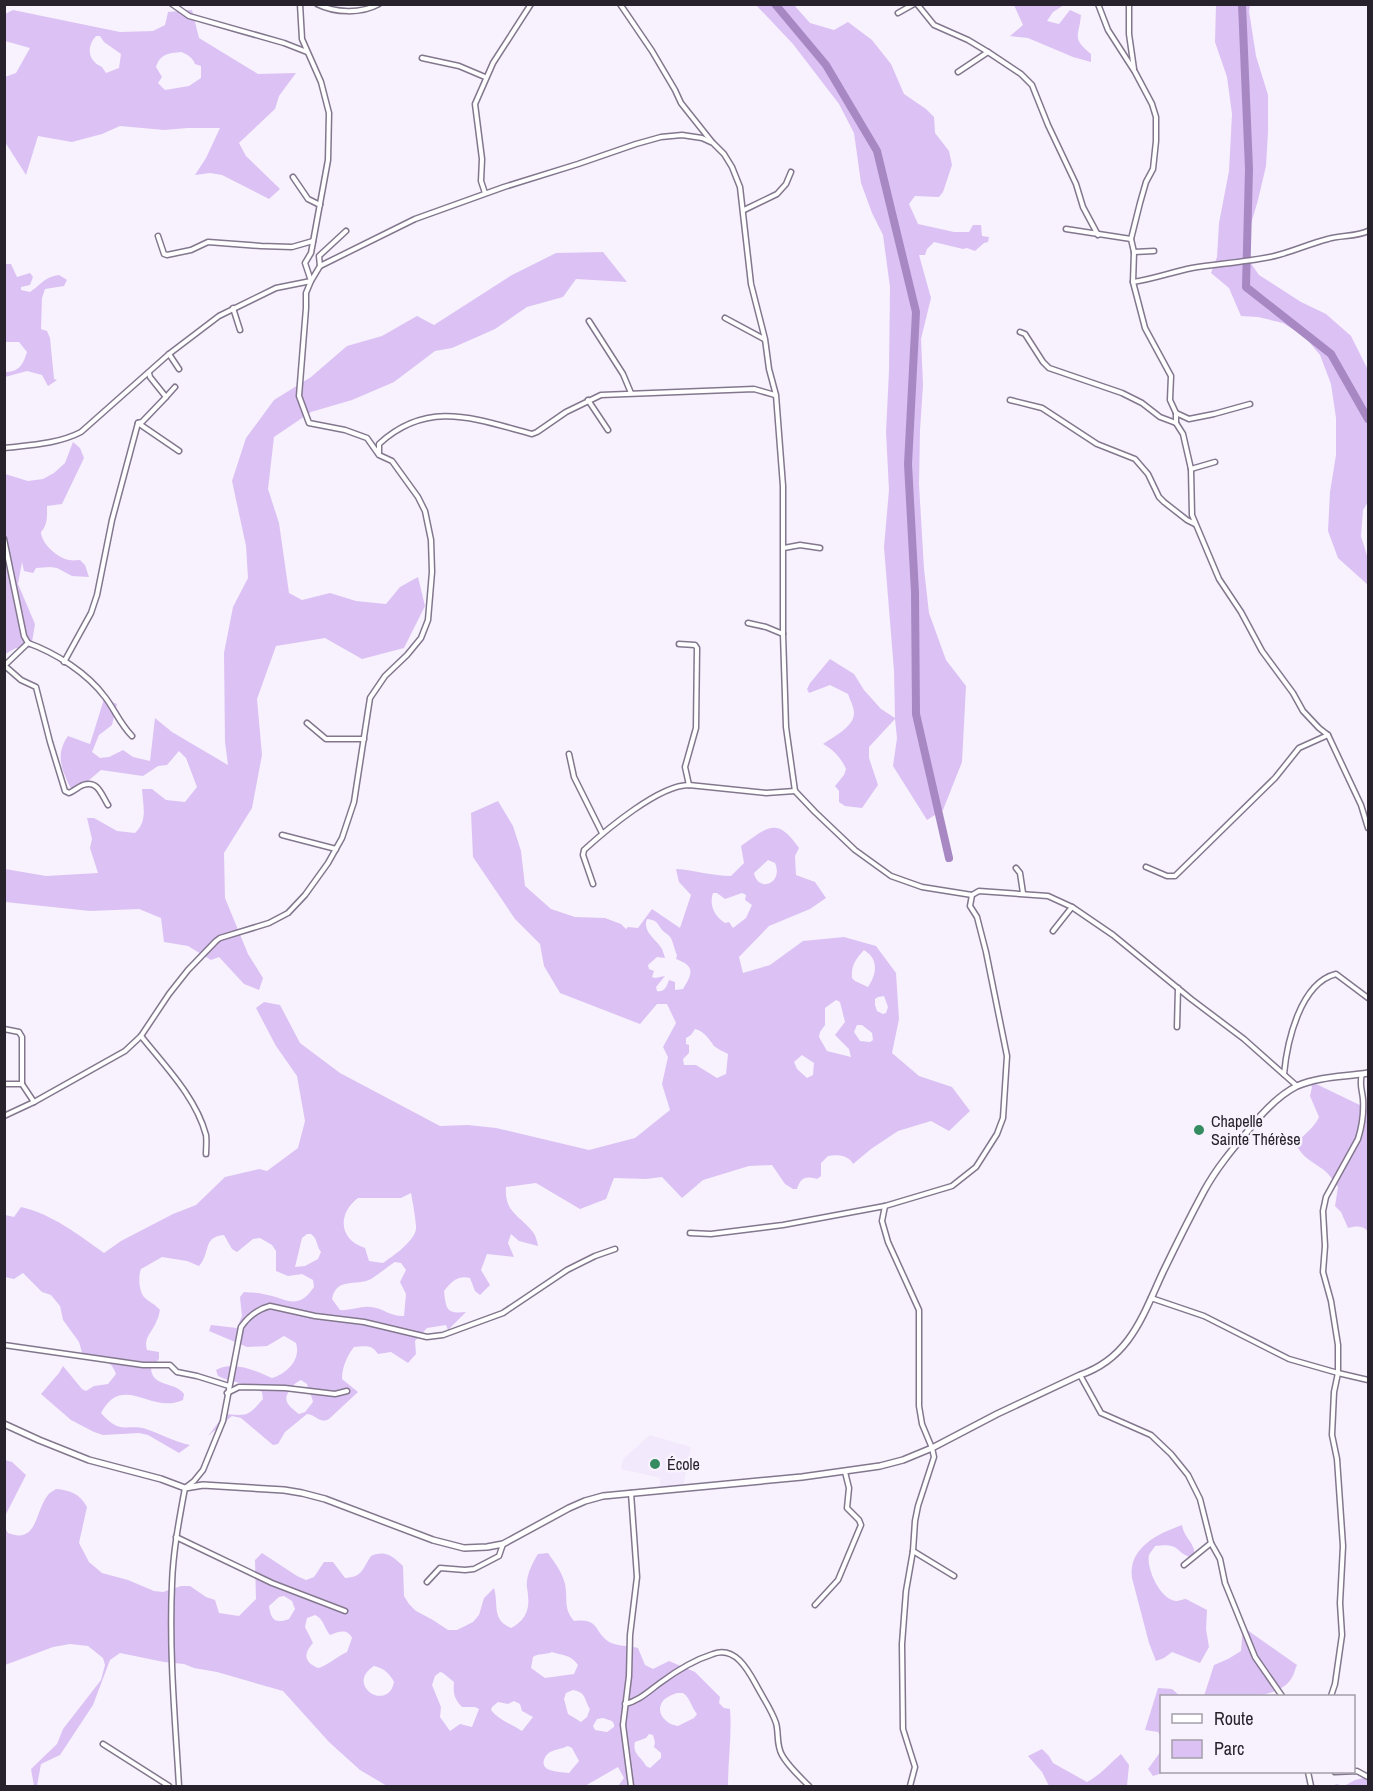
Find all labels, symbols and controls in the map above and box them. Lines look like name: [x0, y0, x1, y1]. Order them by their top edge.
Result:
place label: Chapelle Sainte Thérèse: [1211, 1110, 1301, 1150]
marker: Chapelle Sainte Thérèse: [1192, 1123, 1206, 1137]
place label: École: [667, 1453, 700, 1475]
marker: École: [648, 1457, 662, 1471]
legend: [1160, 1695, 1355, 1773]
text: Route: [1214, 1706, 1253, 1731]
text: Parc: [1214, 1736, 1244, 1761]

